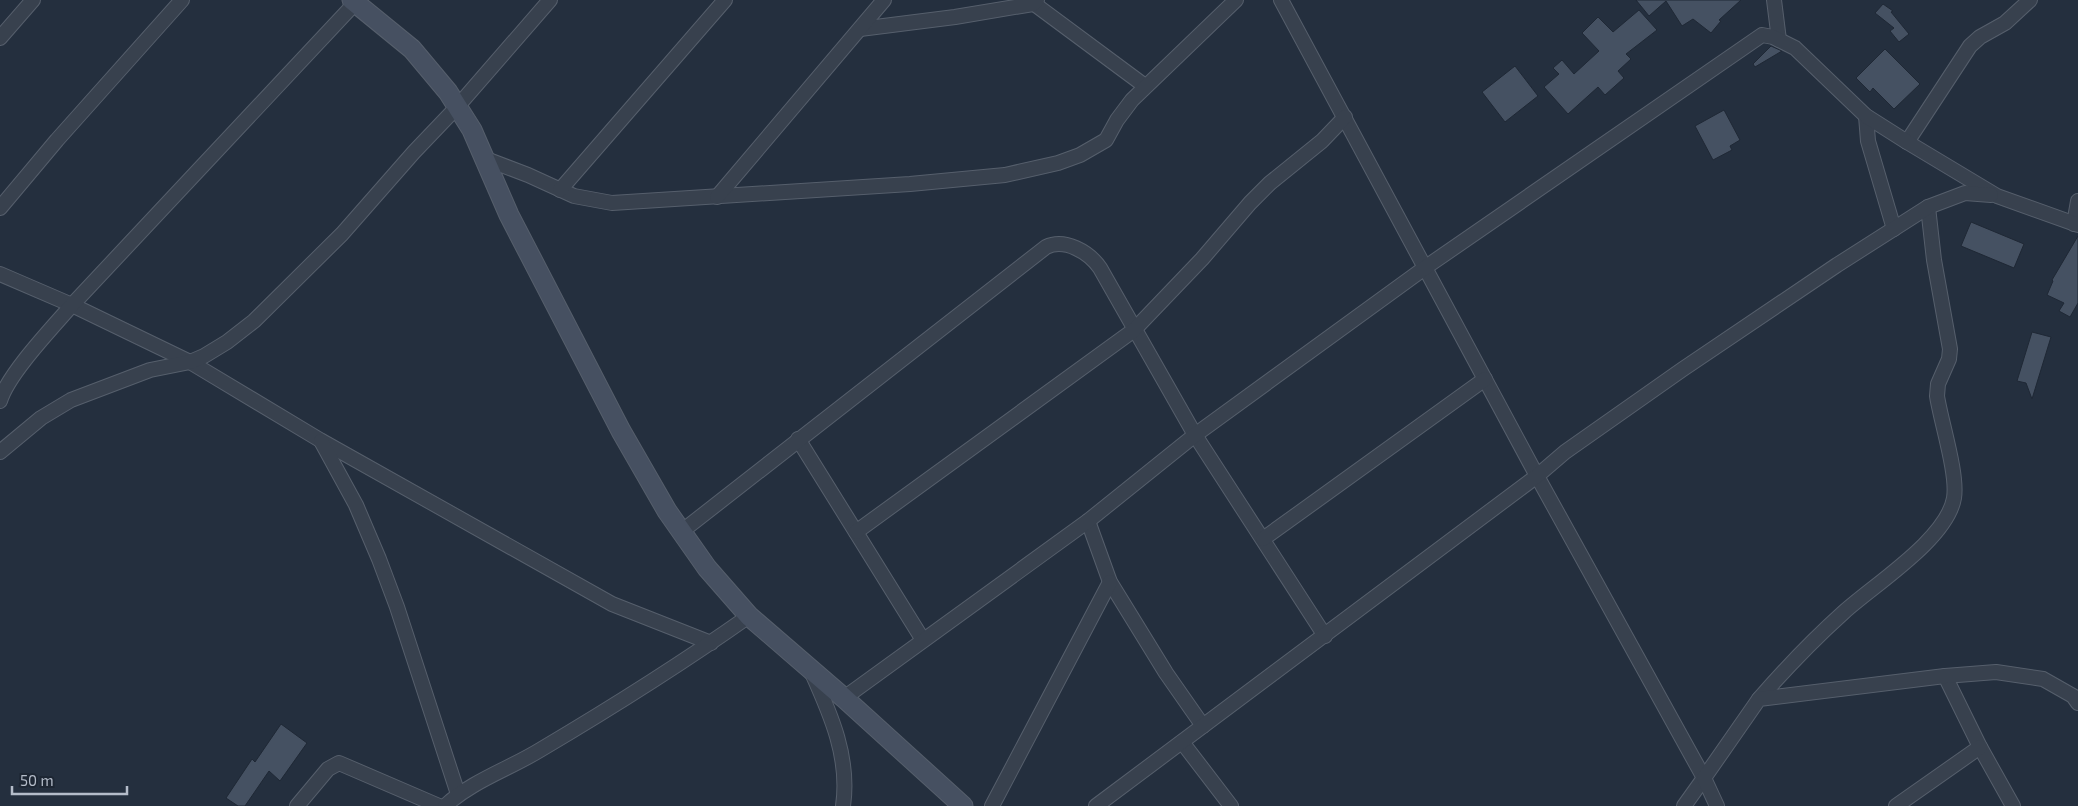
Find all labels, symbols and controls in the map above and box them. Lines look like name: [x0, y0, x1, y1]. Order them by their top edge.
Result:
scale bar: [12, 764, 128, 796]
text: 50 m: [20, 771, 54, 789]

